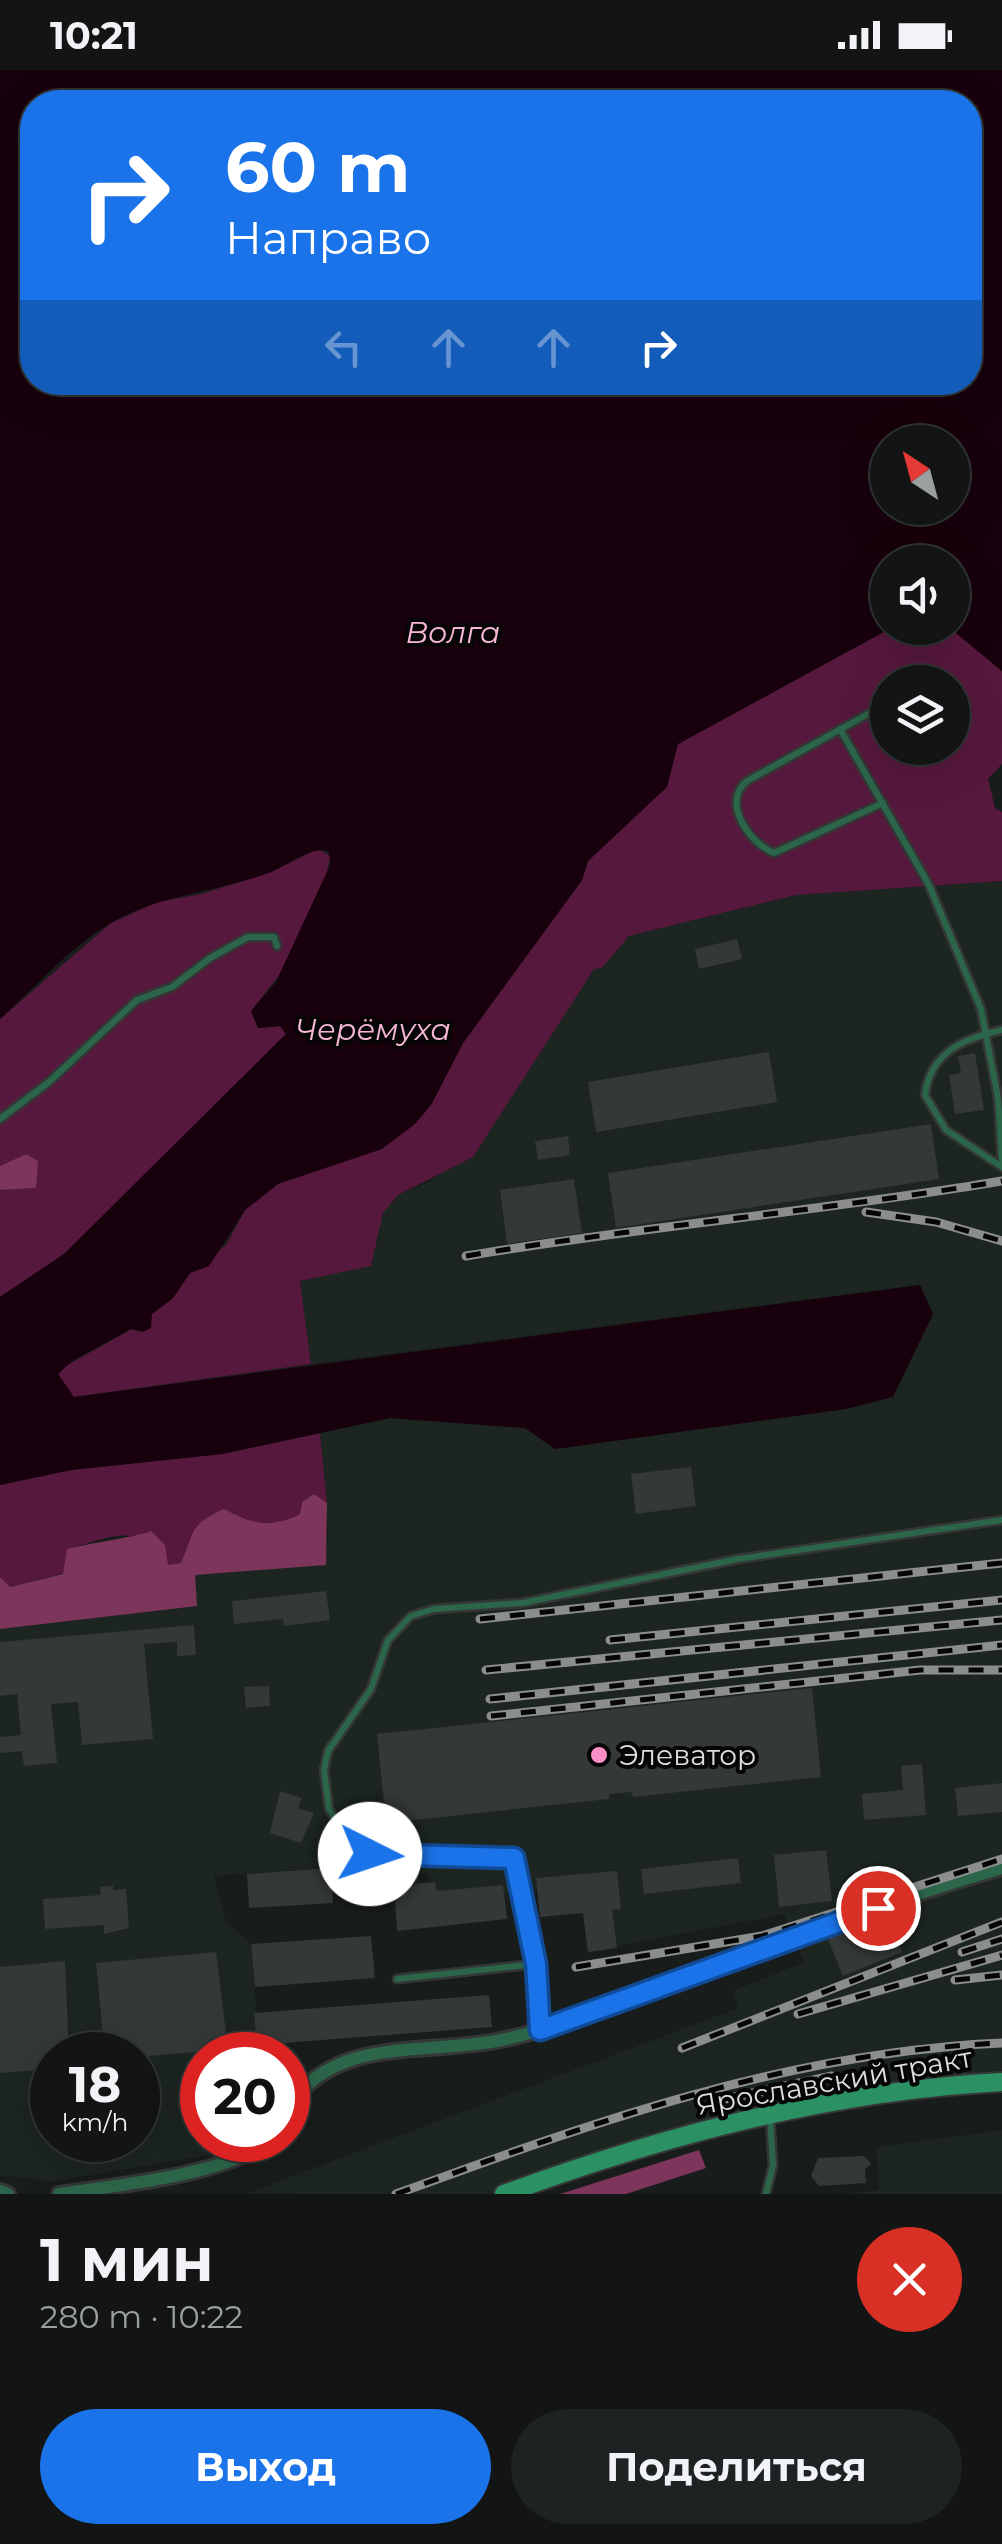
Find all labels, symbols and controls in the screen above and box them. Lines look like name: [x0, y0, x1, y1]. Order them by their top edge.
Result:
text: 10:21: [50, 12, 138, 59]
text: 60 m: [225, 124, 410, 210]
icon: right: [60, 130, 190, 260]
text: Направо: [225, 210, 431, 265]
icon: left: [316, 320, 371, 375]
icon: ahead: [421, 320, 476, 375]
icon: ahead: [526, 320, 581, 375]
icon: right: [631, 320, 686, 375]
north arrow: [870, 425, 970, 525]
map controls: [870, 425, 970, 765]
button: sound: [870, 545, 970, 645]
water label: Волга: [406, 614, 501, 651]
button: layers: [870, 665, 970, 765]
water label: Черёмуха: [295, 1011, 451, 1048]
place label: Элеватор: [619, 1738, 756, 1772]
marker: Элеватор: [588, 1744, 610, 1766]
position arrow: [318, 1802, 422, 1906]
pin: [836, 1866, 921, 1951]
icon: arrive: [851, 1881, 906, 1936]
speed limit sign: 20: [180, 2032, 310, 2162]
street label: Ярославский тракт: [693, 2040, 975, 2122]
text: 18: [69, 2054, 121, 2115]
text: km/h: [62, 2107, 128, 2137]
text: 1 мин: [40, 2223, 214, 2296]
button: close: [857, 2227, 962, 2332]
text: 280 m · 10:22: [40, 2297, 243, 2336]
button: Выход: [40, 2409, 491, 2524]
button: Поделиться: [511, 2409, 962, 2524]

